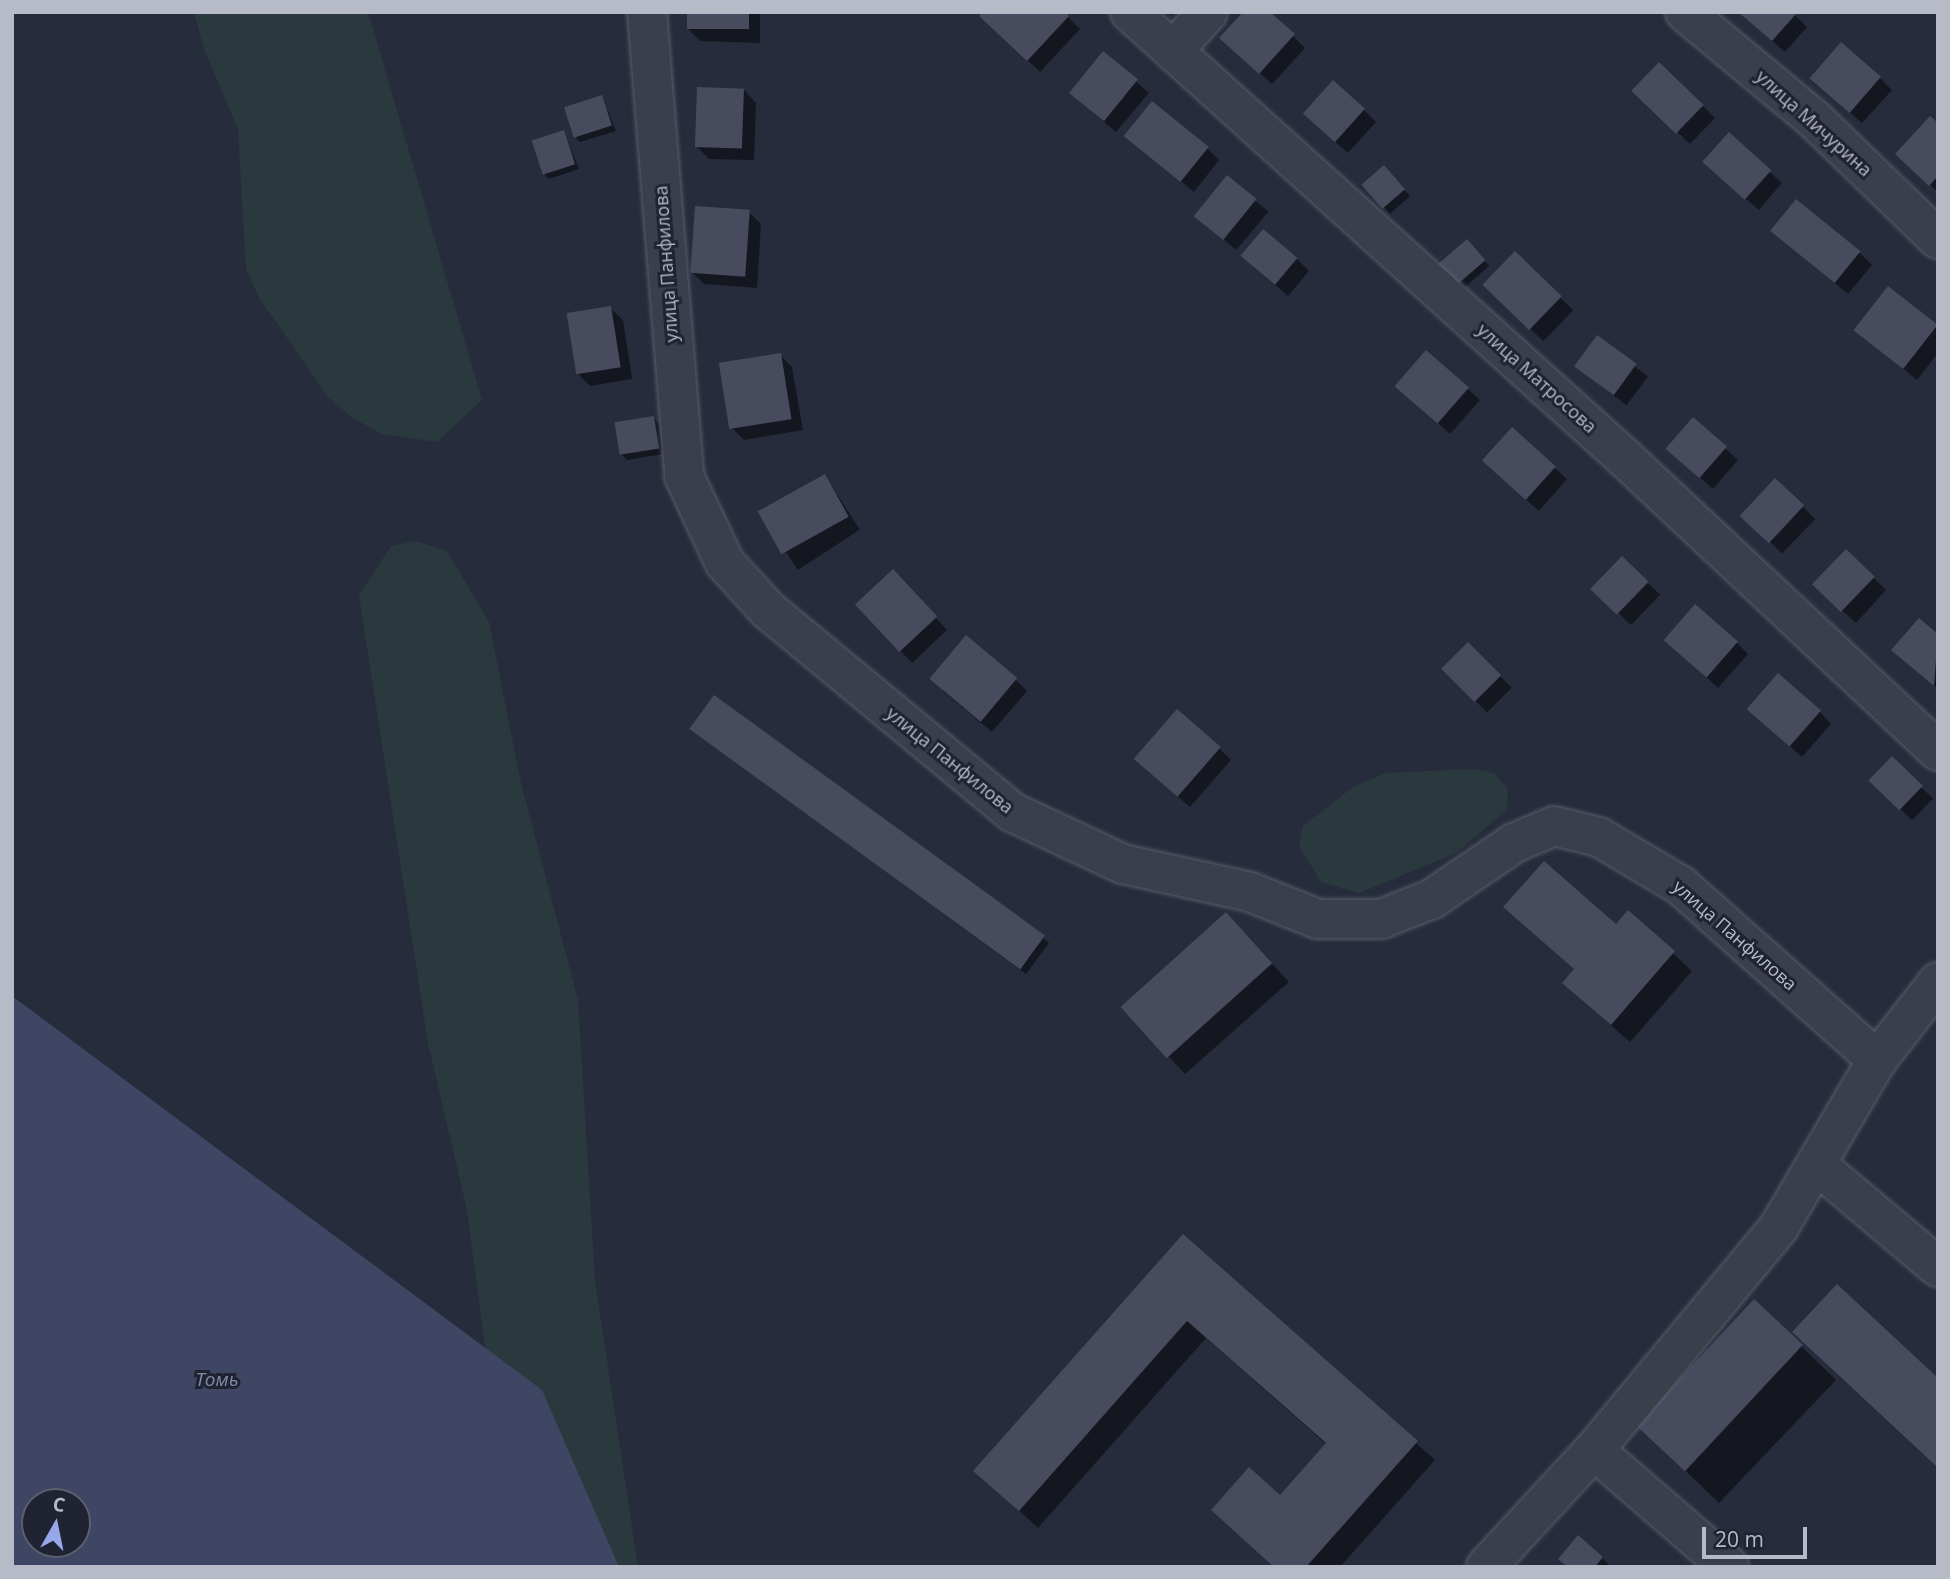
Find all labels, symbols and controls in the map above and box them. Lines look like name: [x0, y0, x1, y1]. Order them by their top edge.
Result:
street label: улица Мичурина: [1752, 65, 1876, 181]
street label: улица Панфилова: [650, 185, 682, 343]
street label: улица Матросова: [1473, 319, 1601, 437]
street label: улица Панфилова: [882, 702, 1018, 818]
street label: улица Панфилова: [1669, 875, 1801, 995]
water label: Томь: [195, 1369, 239, 1391]
north arrow: [21, 1488, 91, 1558]
text: С: [51, 1490, 67, 1518]
scale bar: [1705, 1512, 1810, 1556]
text: 20 m: [1715, 1525, 1764, 1553]

